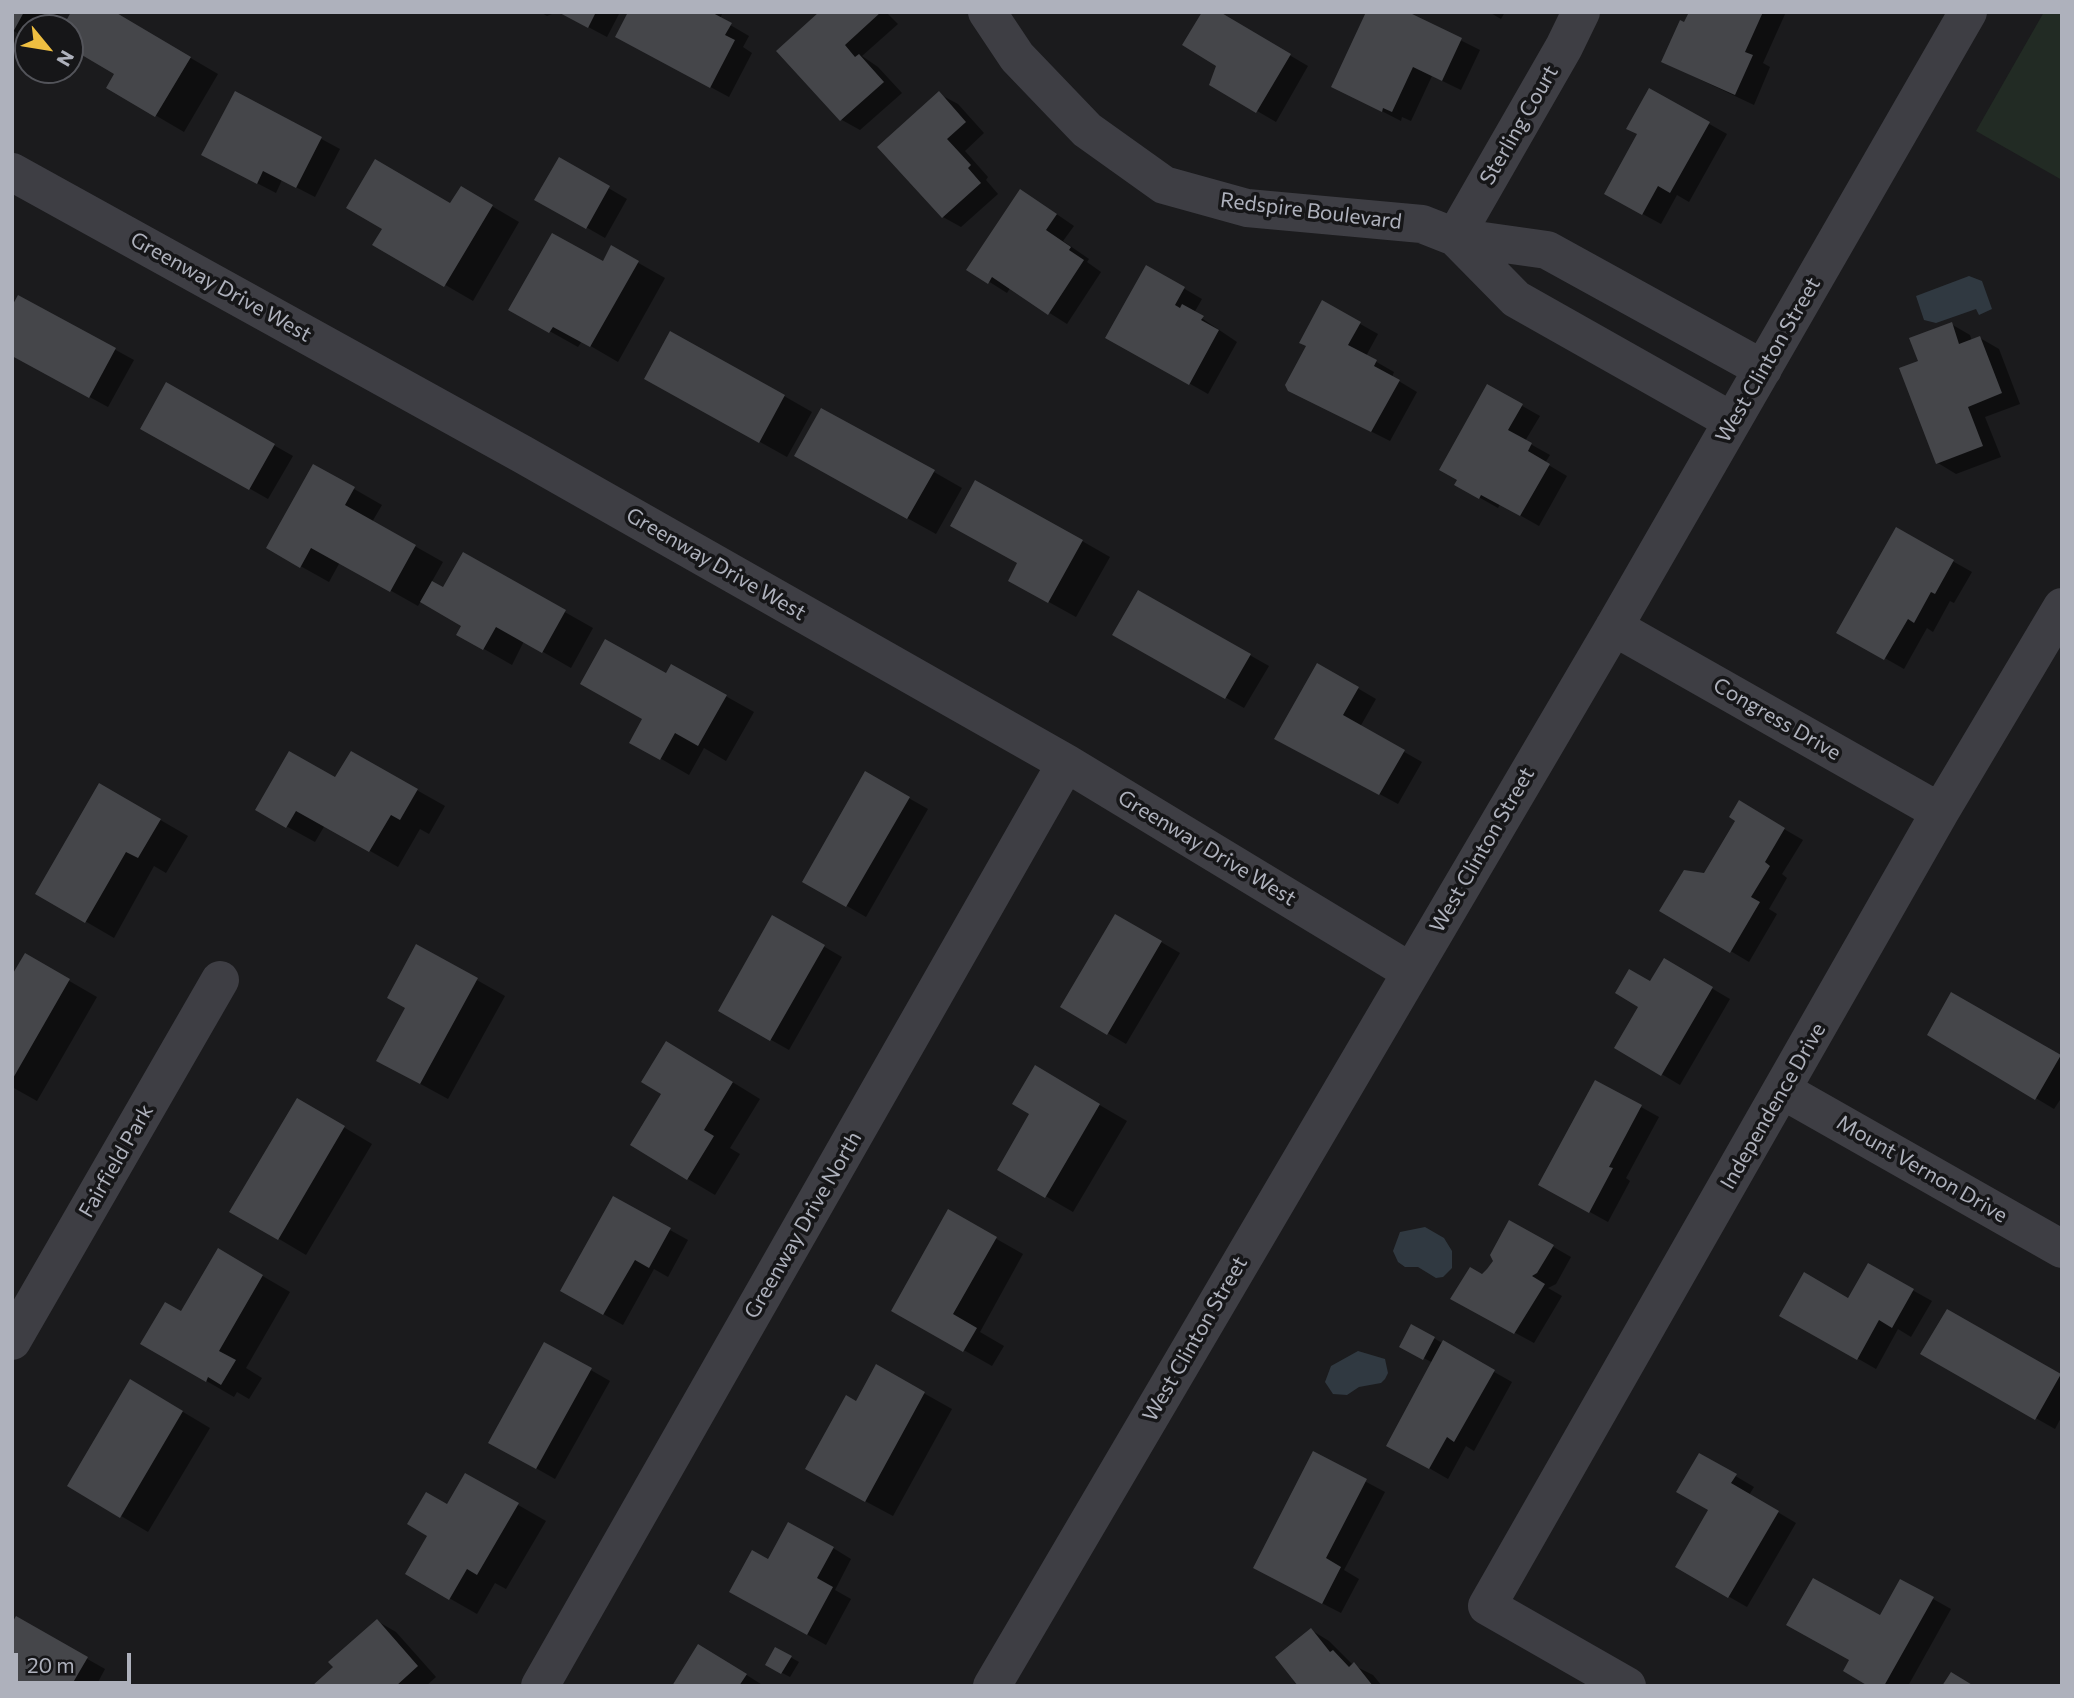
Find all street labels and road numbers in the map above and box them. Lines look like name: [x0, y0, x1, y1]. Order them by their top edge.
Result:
street label: Sterling Court: [1475, 61, 1563, 189]
street label: Redspire Boulevard: [1219, 187, 1403, 235]
street label: Greenway Drive West: [126, 227, 316, 347]
street label: West Clinton Street: [1710, 273, 1826, 447]
street label: Greenway Drive West: [622, 502, 810, 626]
street label: Congress Drive: [1709, 672, 1845, 766]
street label: West Clinton Street: [1424, 763, 1540, 937]
street label: Greenway Drive West: [1113, 785, 1301, 911]
street label: Independence Drive: [1715, 1018, 1831, 1194]
street label: Fairfield Park: [73, 1100, 159, 1222]
street label: Mount Vernon Drive: [1832, 1110, 2012, 1228]
street label: Greenway Drive North: [739, 1127, 867, 1323]
street label: West Clinton Street: [1137, 1252, 1253, 1426]

